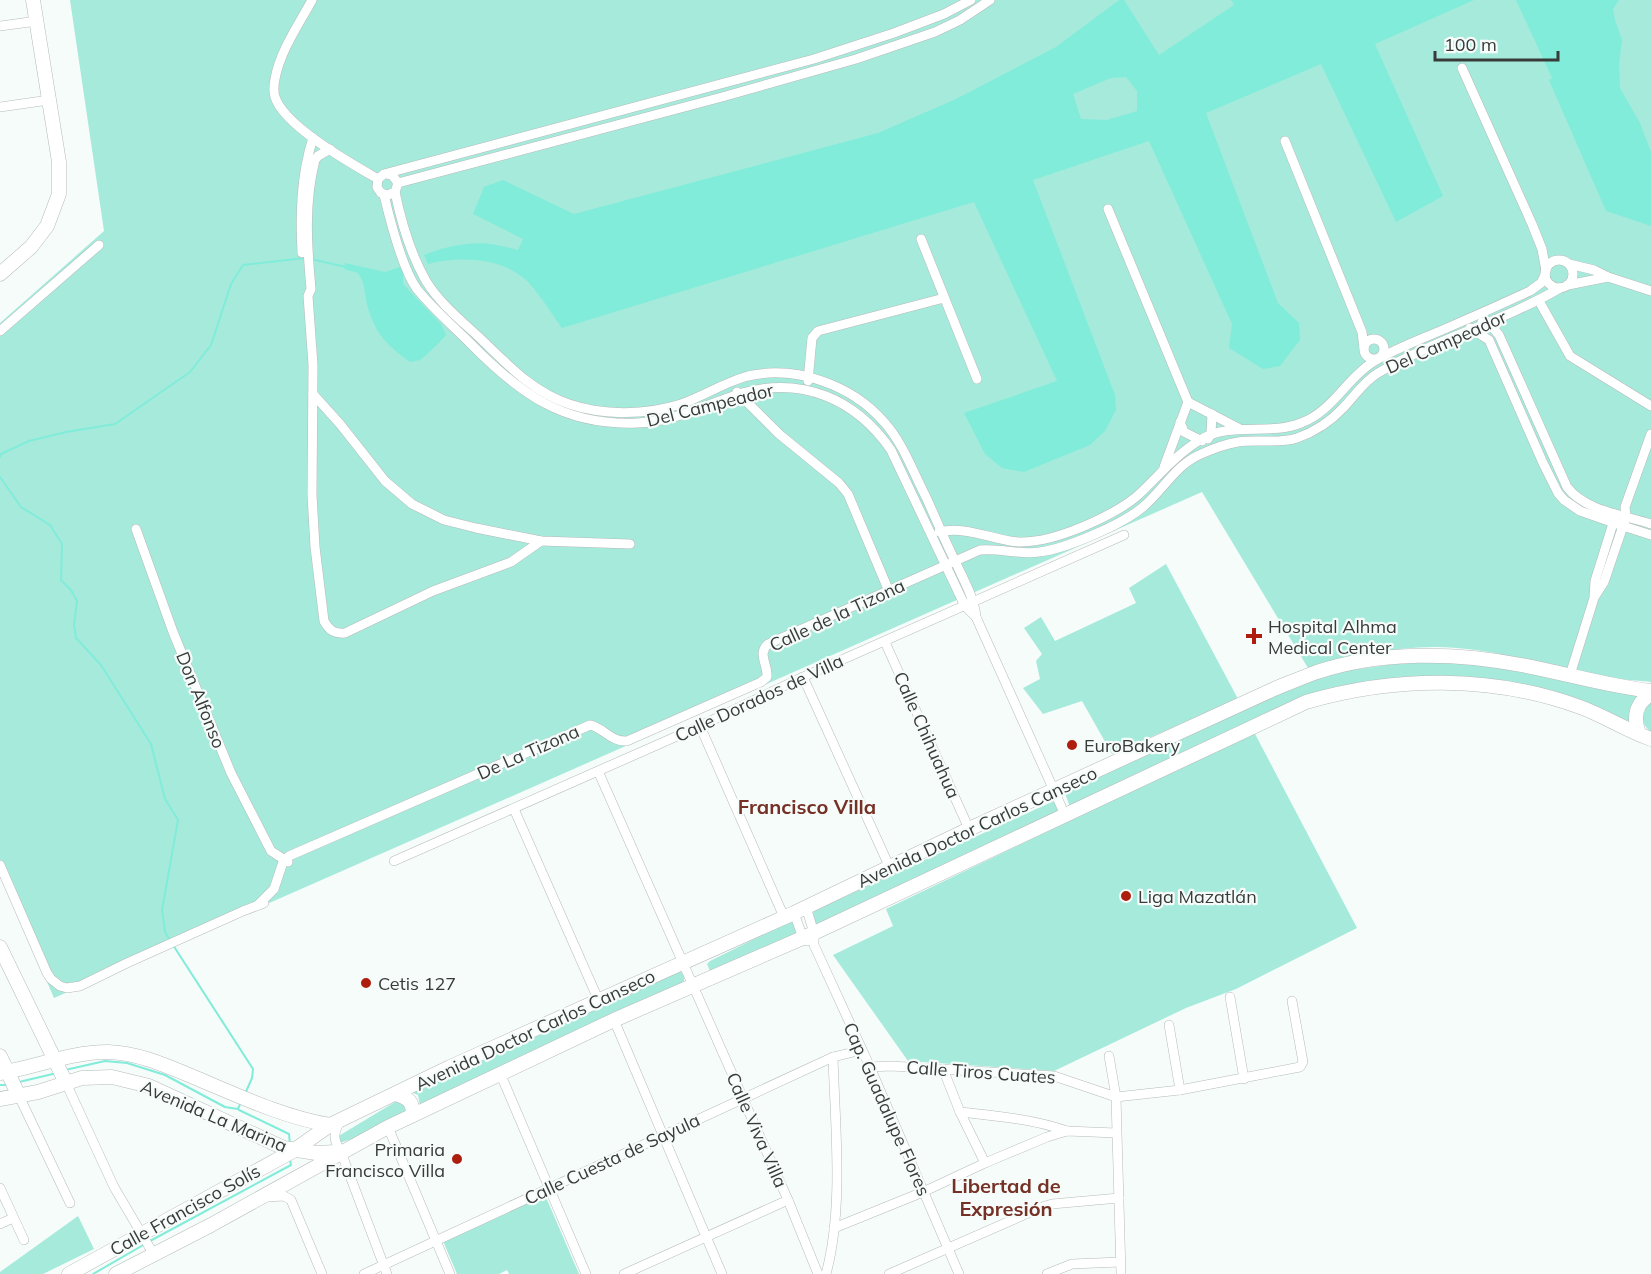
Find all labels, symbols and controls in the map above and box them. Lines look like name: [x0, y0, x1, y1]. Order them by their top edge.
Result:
scale bar: [1435, 24, 1558, 62]
text: 100 m: [1444, 33, 1497, 56]
street label: Del Campeador: [1382, 305, 1510, 379]
street label: Del Campeador: [644, 378, 776, 432]
street label: Calle de la Tizona: [766, 574, 908, 656]
place label: Hospital Alhma Medical Center: [1268, 615, 1397, 659]
marker: Hospital Alhma Medical Center: [1245, 627, 1263, 645]
street label: Don Alfonso: [171, 648, 231, 752]
street label: Calle Dorados de Villa: [671, 649, 847, 747]
street label: Calle Chihuahua: [889, 668, 965, 802]
street label: De La Tizona: [473, 719, 583, 785]
place label: EuroBakery: [1084, 734, 1181, 757]
marker: EuroBakery: [1065, 738, 1079, 752]
street label: Avenida Doctor Carlos Canseco: [853, 761, 1101, 893]
district label: Francisco Villa: [738, 794, 876, 819]
place label: Liga Mazatlán: [1138, 885, 1257, 908]
marker: Liga Mazatlán: [1119, 889, 1133, 903]
street label: Avenida Doctor Carlos Canseco: [411, 964, 659, 1096]
place label: Cetis 127: [378, 972, 456, 995]
marker: Cetis 127: [359, 976, 373, 990]
street label: Cap. Guadalupe Flores: [838, 1019, 936, 1199]
street label: Calle Tiros Cuates: [906, 1055, 1056, 1089]
street label: Calle Viva Villa: [721, 1069, 793, 1191]
street label: Avenida La Marina: [137, 1075, 291, 1157]
street label: Calle Cuesta de Sayula: [521, 1108, 703, 1210]
place label: Primaria Francisco Villa: [325, 1138, 445, 1182]
marker: Primaria Francisco Villa: [450, 1152, 464, 1166]
street label: Calle Francisco Solís: [106, 1159, 264, 1261]
district label: Libertad de Expresión: [951, 1173, 1061, 1221]

